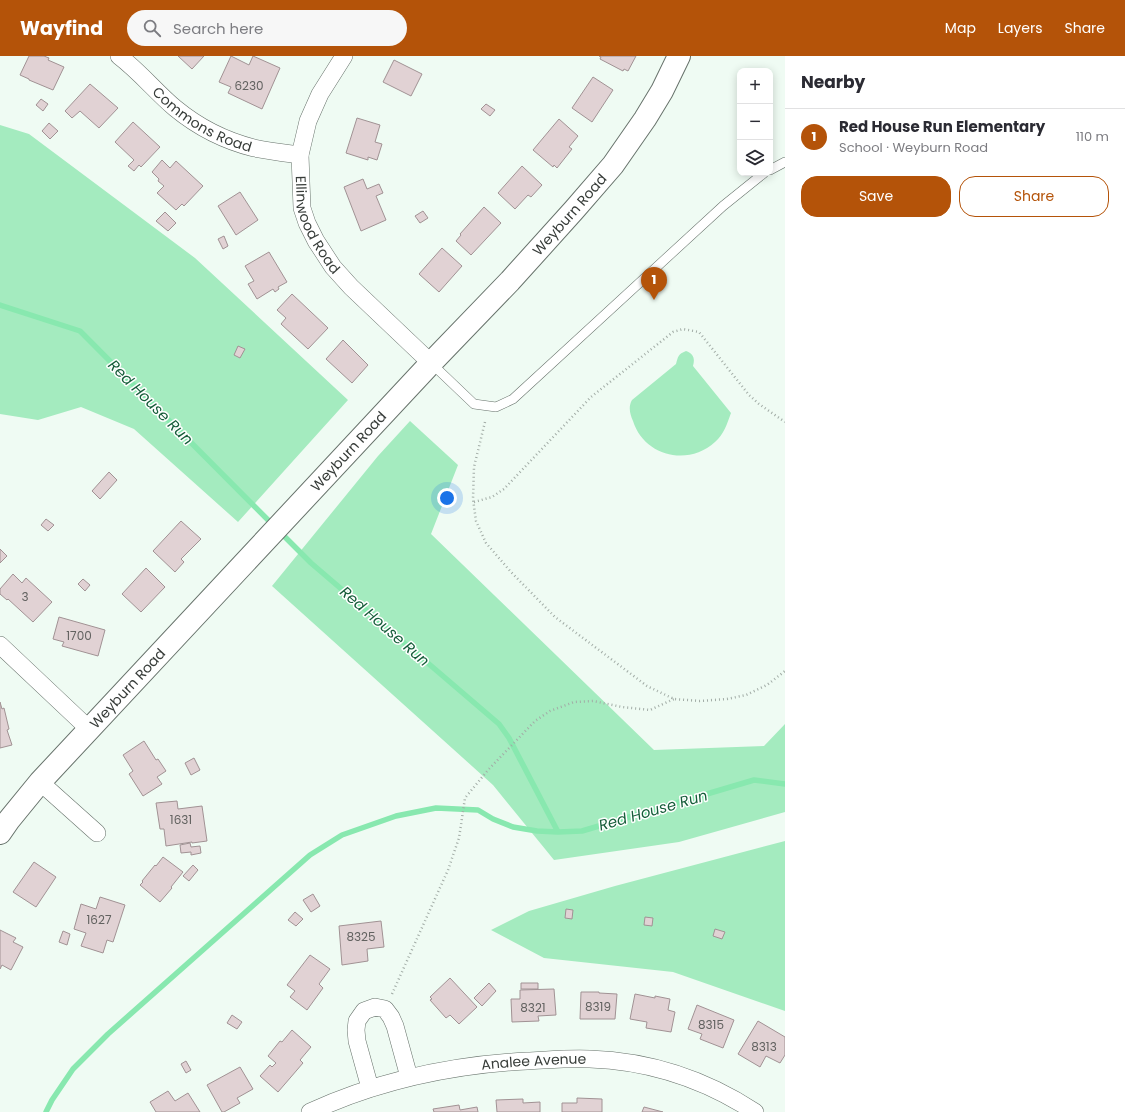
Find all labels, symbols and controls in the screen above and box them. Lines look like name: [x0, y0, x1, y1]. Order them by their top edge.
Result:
search box: [127, 10, 407, 46]
text: Wayfind: [20, 15, 103, 42]
icon: search: [141, 17, 163, 39]
text: Search here: [173, 18, 263, 39]
text: Map: [945, 18, 976, 38]
text: Layers: [998, 18, 1042, 38]
text: Share: [1064, 18, 1105, 38]
map controls: [737, 68, 773, 176]
button: +: [737, 68, 773, 104]
text: Nearby: [801, 70, 865, 94]
house number: 6230: [234, 77, 264, 94]
street label: Commons Road: [148, 82, 254, 157]
button: −: [737, 104, 773, 140]
text: Red House Run Elementary: [839, 116, 1045, 137]
text: 1: [812, 127, 816, 146]
text: 110 m: [1076, 127, 1109, 146]
text: School · Weyburn Road: [839, 138, 988, 157]
button: layers: [737, 140, 773, 176]
street label: Weyburn Road: [528, 169, 611, 260]
street label: Ellinwood Road: [291, 175, 345, 278]
button: Save: [801, 176, 951, 217]
button: Share: [959, 176, 1109, 217]
pin: 1: [641, 267, 667, 300]
water label: Red House Run: [104, 355, 198, 449]
street label: Weyburn Road: [306, 407, 391, 496]
your location: [437, 488, 457, 508]
water label: Red House Run: [336, 581, 434, 671]
house number: 3: [21, 588, 29, 605]
house number: 1700: [66, 627, 92, 644]
street label: Weyburn Road: [85, 644, 170, 733]
water label: Red House Run: [596, 784, 710, 836]
house number: 1631: [170, 811, 192, 828]
house number: 1627: [87, 911, 112, 928]
house number: 8325: [346, 928, 376, 945]
house number: 8319: [585, 998, 611, 1015]
house number: 8321: [520, 999, 546, 1016]
house number: 8315: [698, 1016, 724, 1033]
house number: 8313: [751, 1038, 777, 1055]
street label: Analee Avenue: [480, 1049, 587, 1075]

